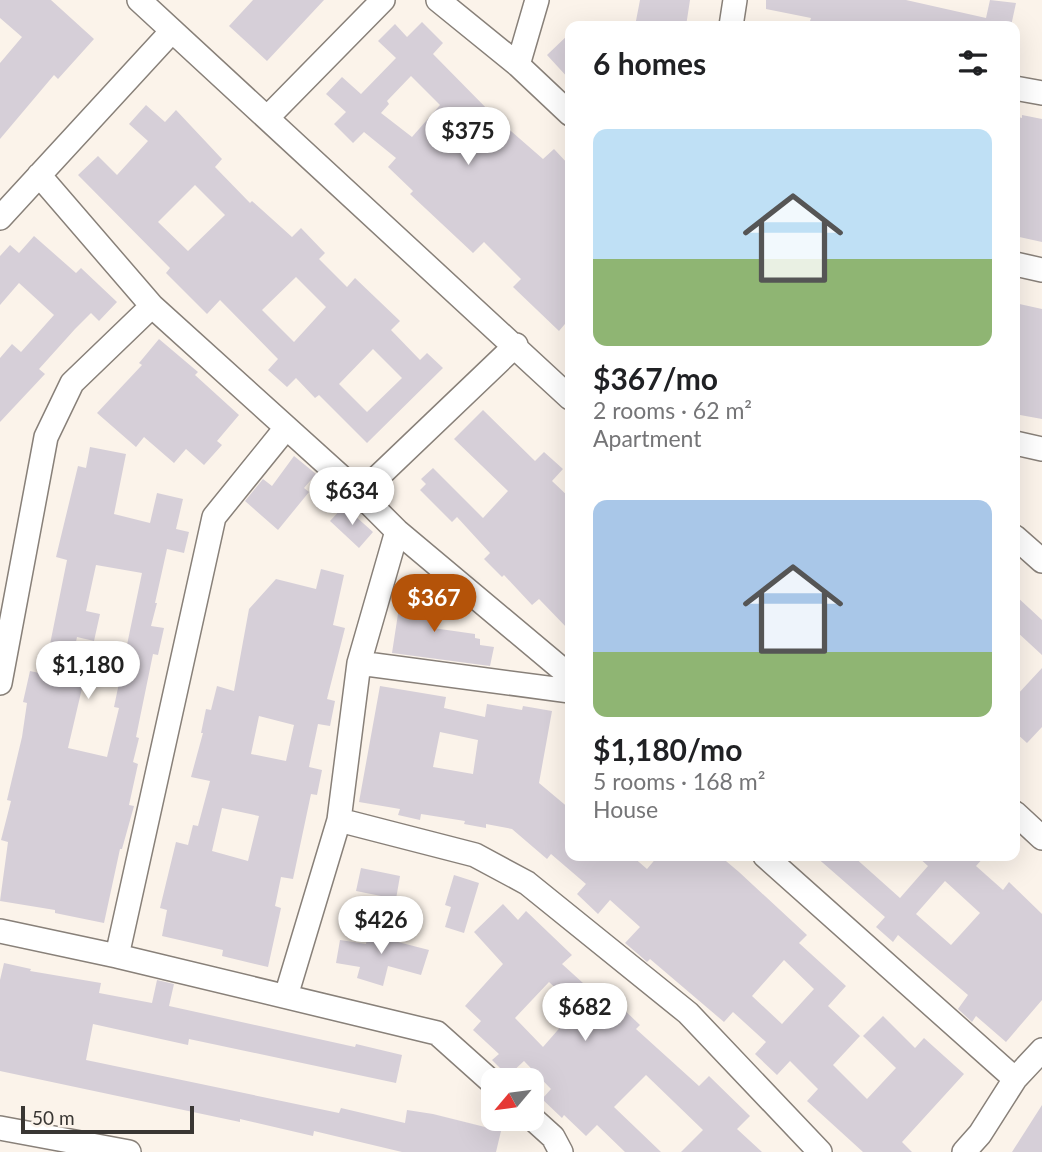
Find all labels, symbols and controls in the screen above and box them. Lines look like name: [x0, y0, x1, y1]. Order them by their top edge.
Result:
icon: filters: [954, 44, 992, 82]
text: 6 homes: [593, 45, 706, 81]
pin: $375: [427, 108, 509, 167]
text: $375: [441, 116, 495, 144]
icon: home: [730, 175, 856, 301]
text: $367/mo: [593, 360, 718, 396]
text: 2 rooms · 62 m²: [593, 396, 752, 424]
text: Apartment: [593, 424, 701, 452]
pin: $634: [311, 468, 393, 527]
text: $634: [325, 476, 379, 504]
icon: home: [730, 546, 856, 672]
pin: $367: [393, 574, 475, 634]
text: $367: [407, 583, 461, 611]
pin: $1,180: [31, 642, 145, 701]
text: $1,180: [52, 650, 124, 678]
text: $1,180/mo: [593, 731, 742, 767]
text: 5 rooms · 168 m²: [593, 767, 765, 795]
text: House: [593, 795, 658, 823]
pin: $426: [340, 897, 422, 956]
text: $426: [354, 905, 408, 933]
pin: $682: [544, 984, 626, 1043]
text: $682: [558, 992, 612, 1020]
north arrow: [481, 1068, 544, 1130]
map controls: [481, 1068, 544, 1131]
scale bar: [21, 1103, 194, 1135]
text: 50 m: [32, 1106, 75, 1129]

